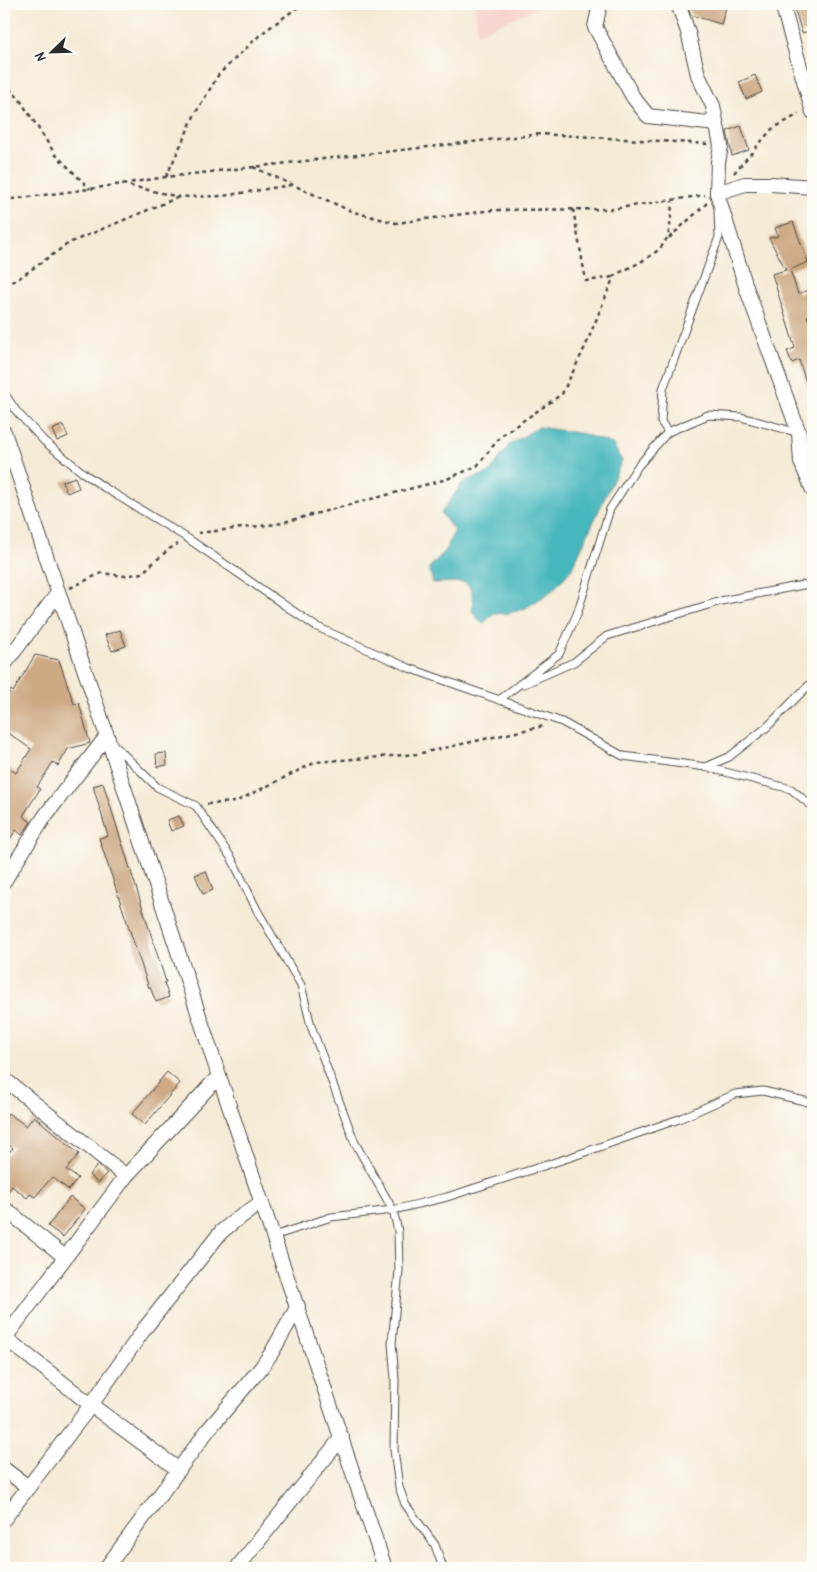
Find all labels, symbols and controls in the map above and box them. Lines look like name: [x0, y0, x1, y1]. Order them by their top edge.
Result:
north arrow: [28, 28, 78, 78]
text: N: [29, 50, 50, 64]

